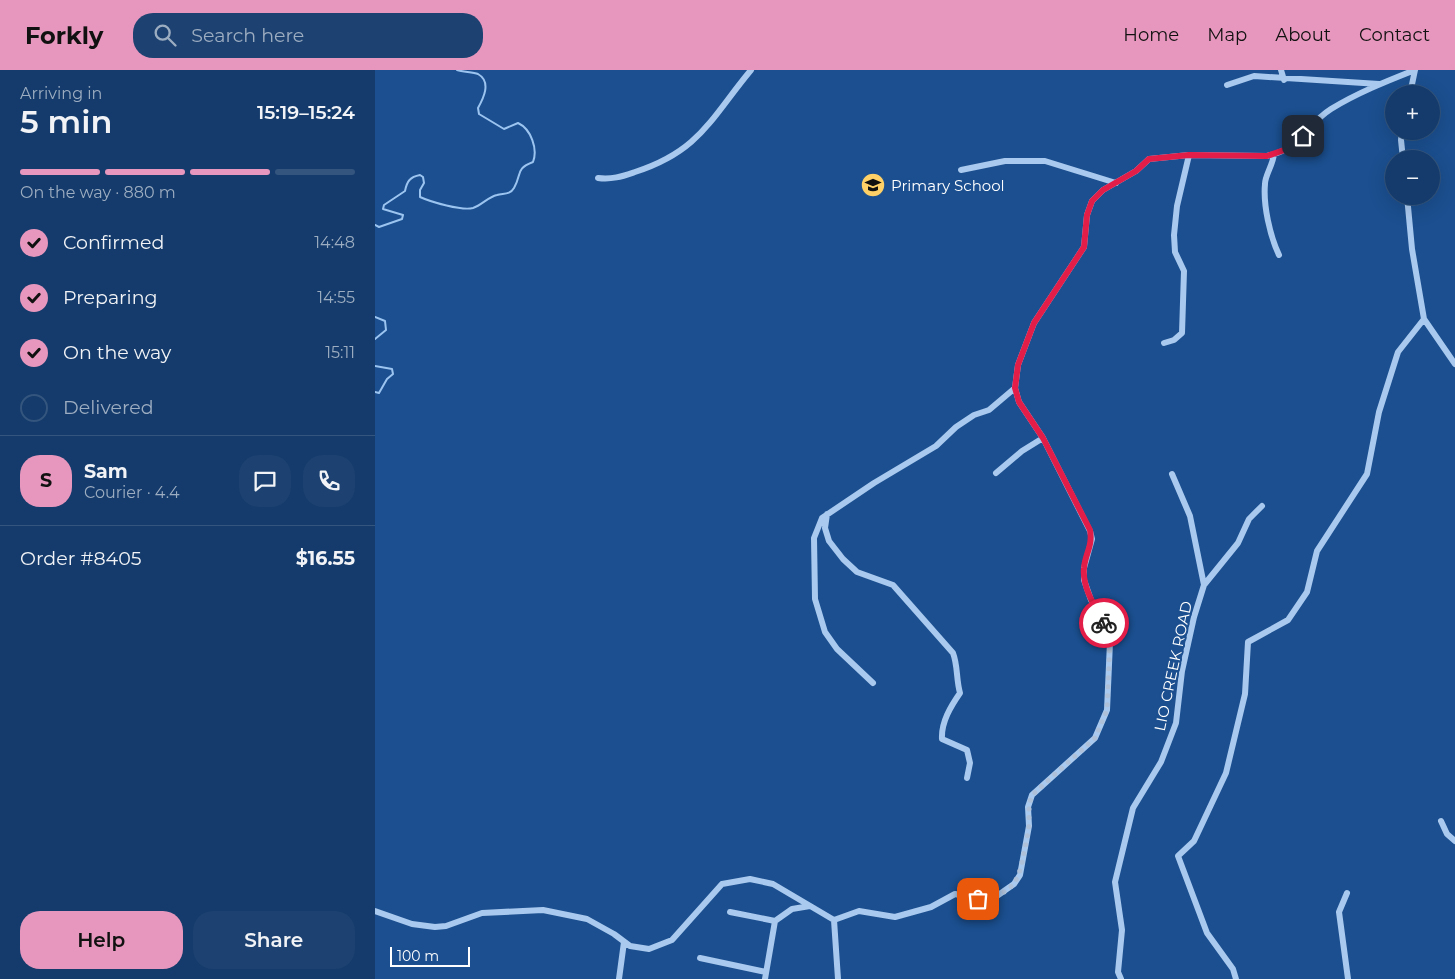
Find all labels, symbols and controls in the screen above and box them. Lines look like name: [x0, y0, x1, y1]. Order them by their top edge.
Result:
search box: [133, 13, 483, 58]
text: Forkly: [25, 21, 103, 50]
icon: search: [151, 21, 179, 49]
text: Search here: [191, 24, 304, 47]
text: Home: [1123, 24, 1179, 46]
text: Map: [1207, 24, 1247, 46]
text: About: [1275, 24, 1331, 46]
text: Contact: [1359, 24, 1430, 46]
text: Arriving in: [20, 84, 102, 103]
map controls: [1385, 85, 1440, 205]
button: +: [1385, 85, 1440, 140]
text: 15:19–15:24: [257, 101, 355, 124]
text: 5 min: [20, 102, 112, 141]
pin: [1282, 115, 1324, 157]
icon: home: [1289, 122, 1317, 150]
button: −: [1385, 150, 1440, 205]
school or university icon: Primary School: [860, 172, 886, 198]
place label: Primary School: [891, 176, 1005, 195]
text: On the way · 880 m: [20, 183, 176, 202]
icon: check: [20, 229, 48, 257]
text: Confirmed: [63, 231, 164, 254]
text: 14:48: [314, 233, 355, 252]
icon: check: [20, 284, 48, 312]
text: Preparing: [63, 286, 158, 309]
text: 14:55: [317, 288, 355, 307]
icon: check: [20, 339, 48, 367]
text: On the way: [63, 341, 171, 364]
text: 15:11: [325, 343, 355, 362]
text: Delivered: [63, 396, 154, 419]
button: chat: [239, 455, 291, 507]
button: phone: [303, 455, 355, 507]
text: Sam: [84, 460, 128, 483]
text: S: [40, 469, 52, 492]
text: Courier · 4.4: [84, 483, 180, 502]
text: Order #8405: [20, 547, 142, 570]
text: $16.55: [296, 547, 355, 570]
courier: [1079, 598, 1129, 648]
street label: LIO CREEK ROAD: [1150, 599, 1196, 733]
icon: bike: [1090, 609, 1118, 637]
pin: [957, 878, 999, 920]
icon: bag: [964, 885, 992, 913]
button: Help: [20, 911, 183, 969]
button: Share: [193, 911, 355, 969]
scale bar: [390, 944, 470, 967]
text: 100 m: [397, 947, 439, 965]

